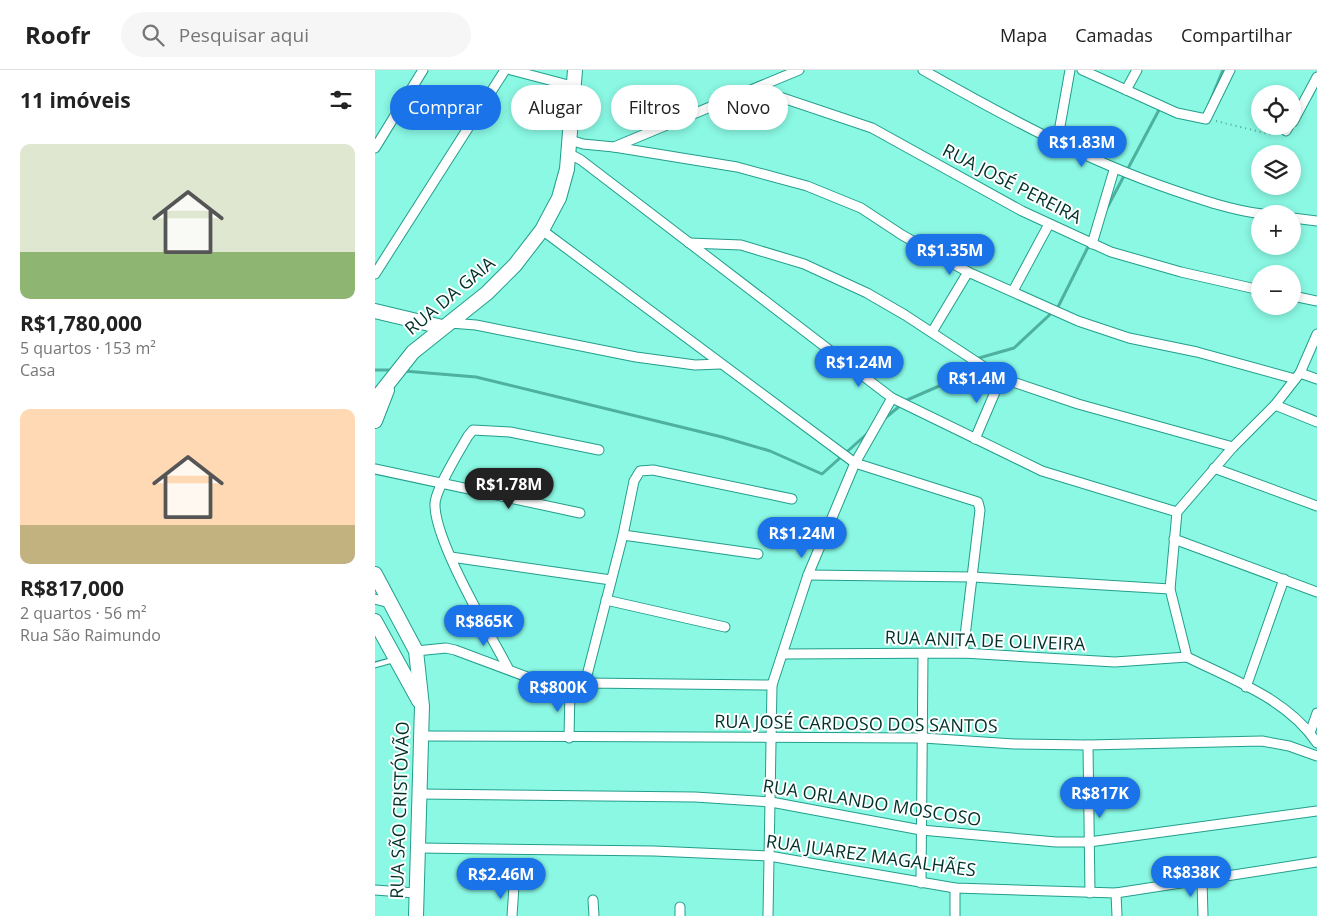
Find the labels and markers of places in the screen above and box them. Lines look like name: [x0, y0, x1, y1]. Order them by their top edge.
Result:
pin: R$1.83M: [1036, 126, 1128, 168]
pin: R$1.35M: [904, 234, 996, 276]
pin: R$1.24M: [813, 346, 905, 388]
pin: R$1.4M: [936, 362, 1018, 404]
pin: R$1.78M: [463, 468, 555, 510]
pin: R$1.24M: [756, 516, 848, 559]
pin: R$865K: [443, 604, 525, 647]
pin: R$800K: [517, 670, 599, 713]
pin: R$817K: [1059, 776, 1141, 819]
pin: R$838K: [1150, 856, 1232, 898]
pin: R$2.46M: [455, 858, 547, 900]

